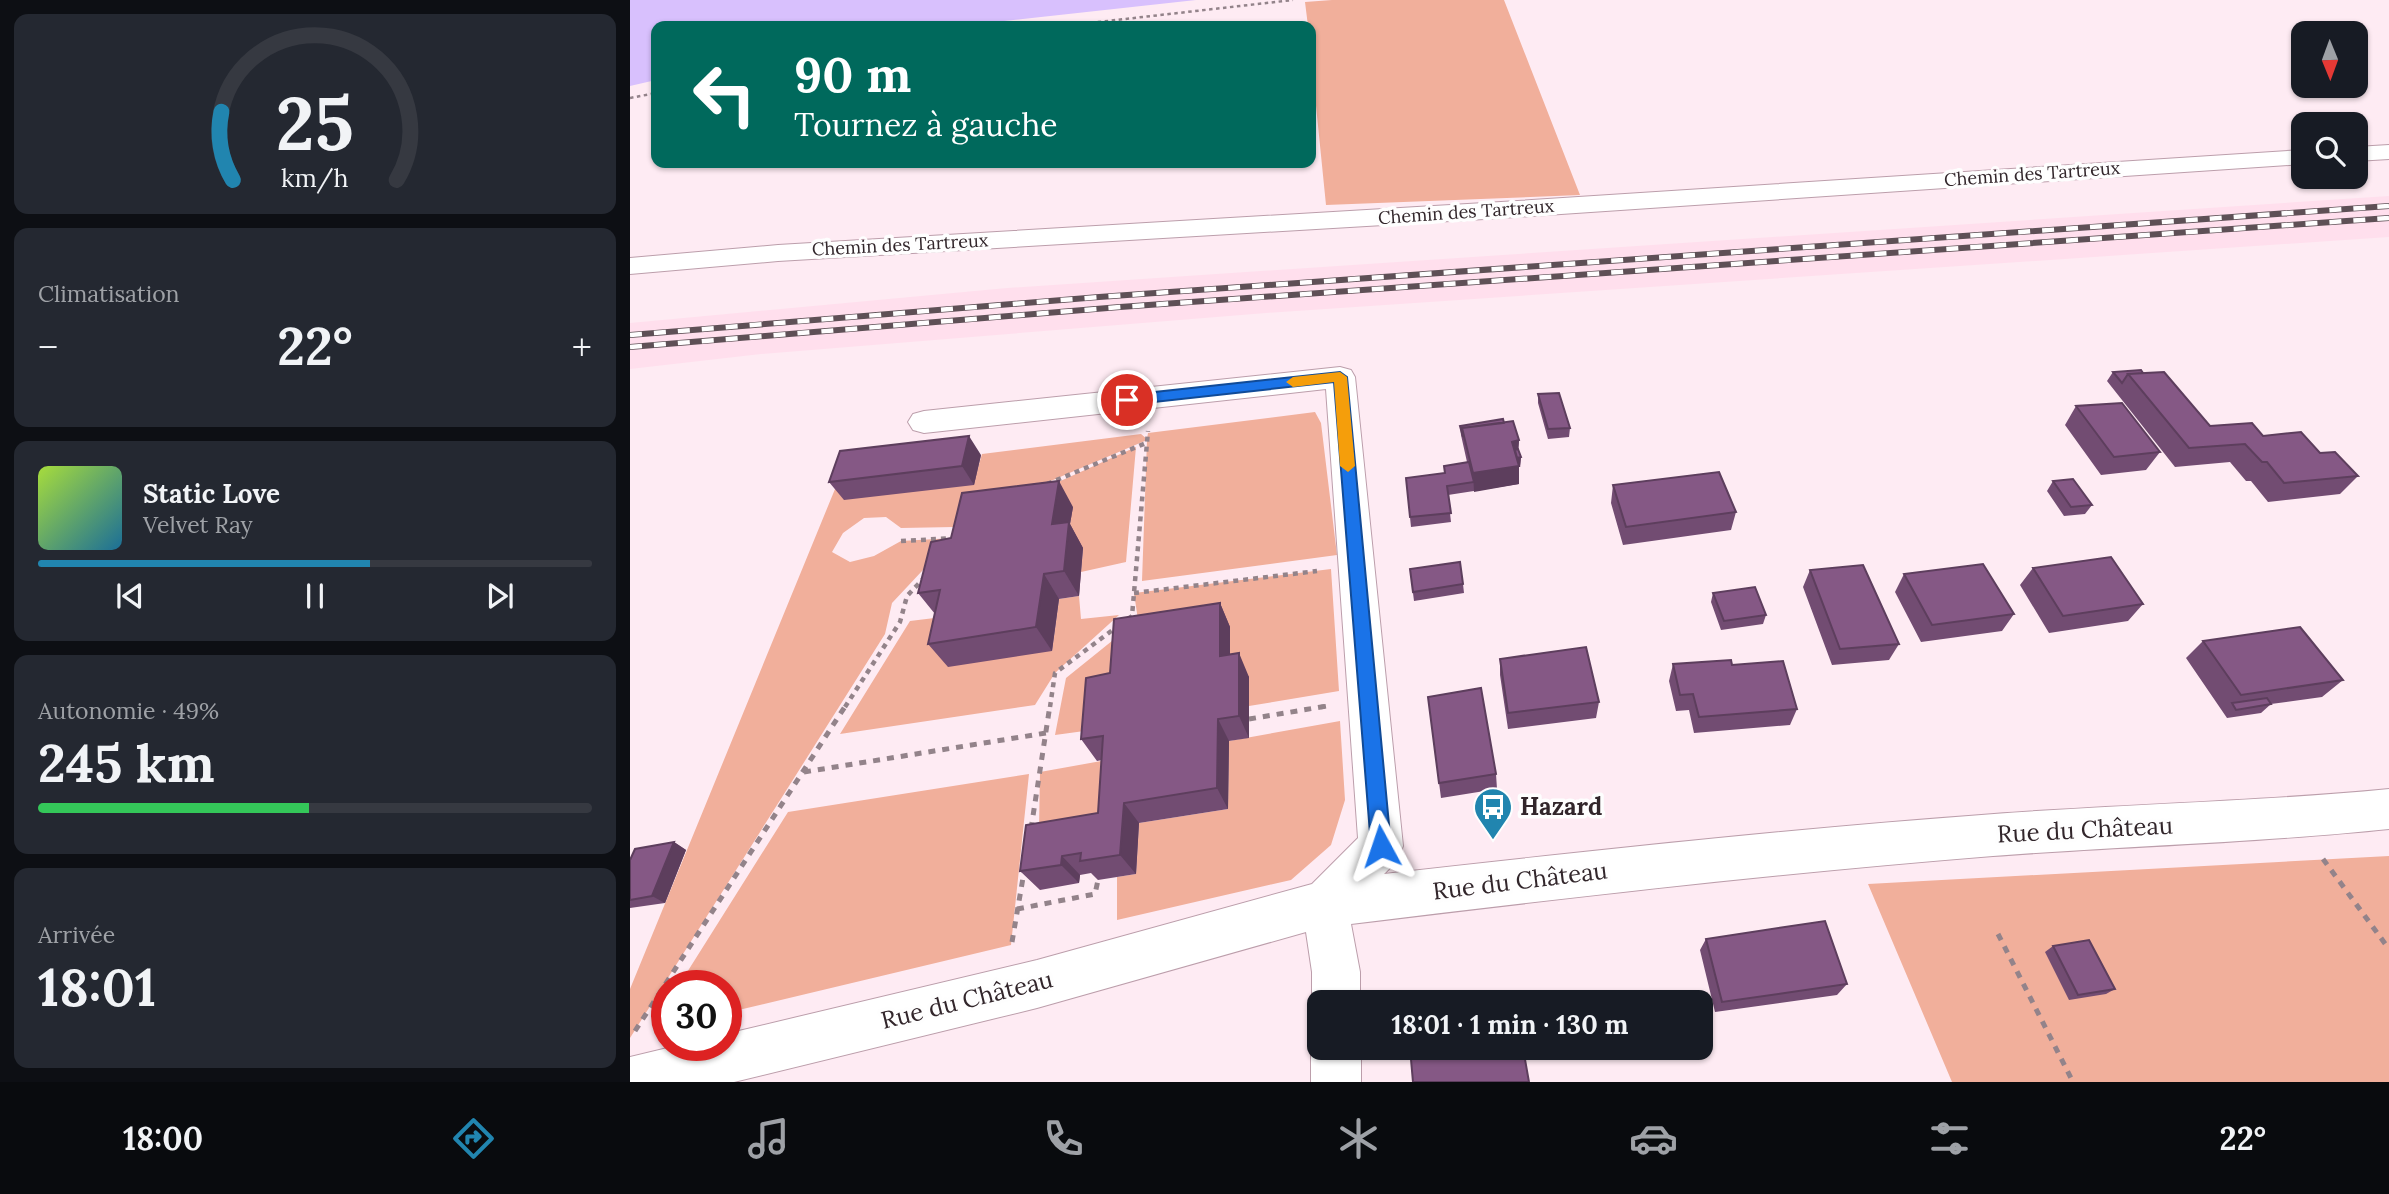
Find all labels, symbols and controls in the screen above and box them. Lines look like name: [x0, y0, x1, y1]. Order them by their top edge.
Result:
north arrow: [2291, 21, 2368, 98]
map controls: [2291, 21, 2368, 189]
text: 90 m: [794, 43, 911, 105]
icon: left: [679, 49, 770, 140]
text: 25: [276, 77, 354, 170]
text: Tournez à gauche: [794, 104, 1058, 145]
button: search: [2291, 112, 2368, 189]
street label: Chemin des Tartreux: [1943, 156, 2121, 191]
text: km/h: [281, 162, 349, 194]
street label: Chemin des Tartreux: [1377, 194, 1555, 229]
street label: Chemin des Tartreux: [811, 228, 989, 261]
text: Climatisation: [38, 279, 180, 308]
text: 22°: [277, 313, 353, 379]
text: −: [38, 323, 58, 371]
text: +: [572, 323, 592, 371]
pin: [1097, 370, 1157, 430]
icon: arrive: [1108, 381, 1146, 419]
text: Static Love: [143, 477, 280, 510]
text: Velvet Ray: [143, 510, 253, 539]
icon: previous: [111, 577, 149, 615]
icon: pause: [296, 577, 334, 615]
icon: next: [481, 577, 519, 615]
text: Autonomie · 49%: [38, 696, 219, 725]
text: 245 km: [38, 730, 215, 796]
bus stop icon: Hazard: [1472, 786, 1514, 841]
place label: Hazard: [1520, 791, 1602, 822]
position arrow: [1344, 809, 1418, 883]
street label: Rue du Château: [1996, 809, 2174, 850]
street label: Rue du Château: [1431, 854, 1609, 907]
text: Arrivée: [38, 920, 115, 949]
text: 18:01: [38, 954, 156, 1020]
street label: Rue du Château: [878, 963, 1056, 1036]
speed limit sign: 30: [651, 970, 742, 1061]
text: 18:01 · 1 min · 130 m: [1392, 1008, 1628, 1041]
icon: directions: [449, 1114, 498, 1163]
icon: music: [744, 1114, 793, 1163]
icon: phone: [1039, 1114, 1088, 1163]
icon: climate: [1334, 1114, 1383, 1163]
icon: car: [1629, 1114, 1678, 1163]
icon: filters: [1925, 1114, 1974, 1163]
text: 18:00: [123, 1118, 203, 1159]
text: 22°: [2220, 1118, 2266, 1159]

